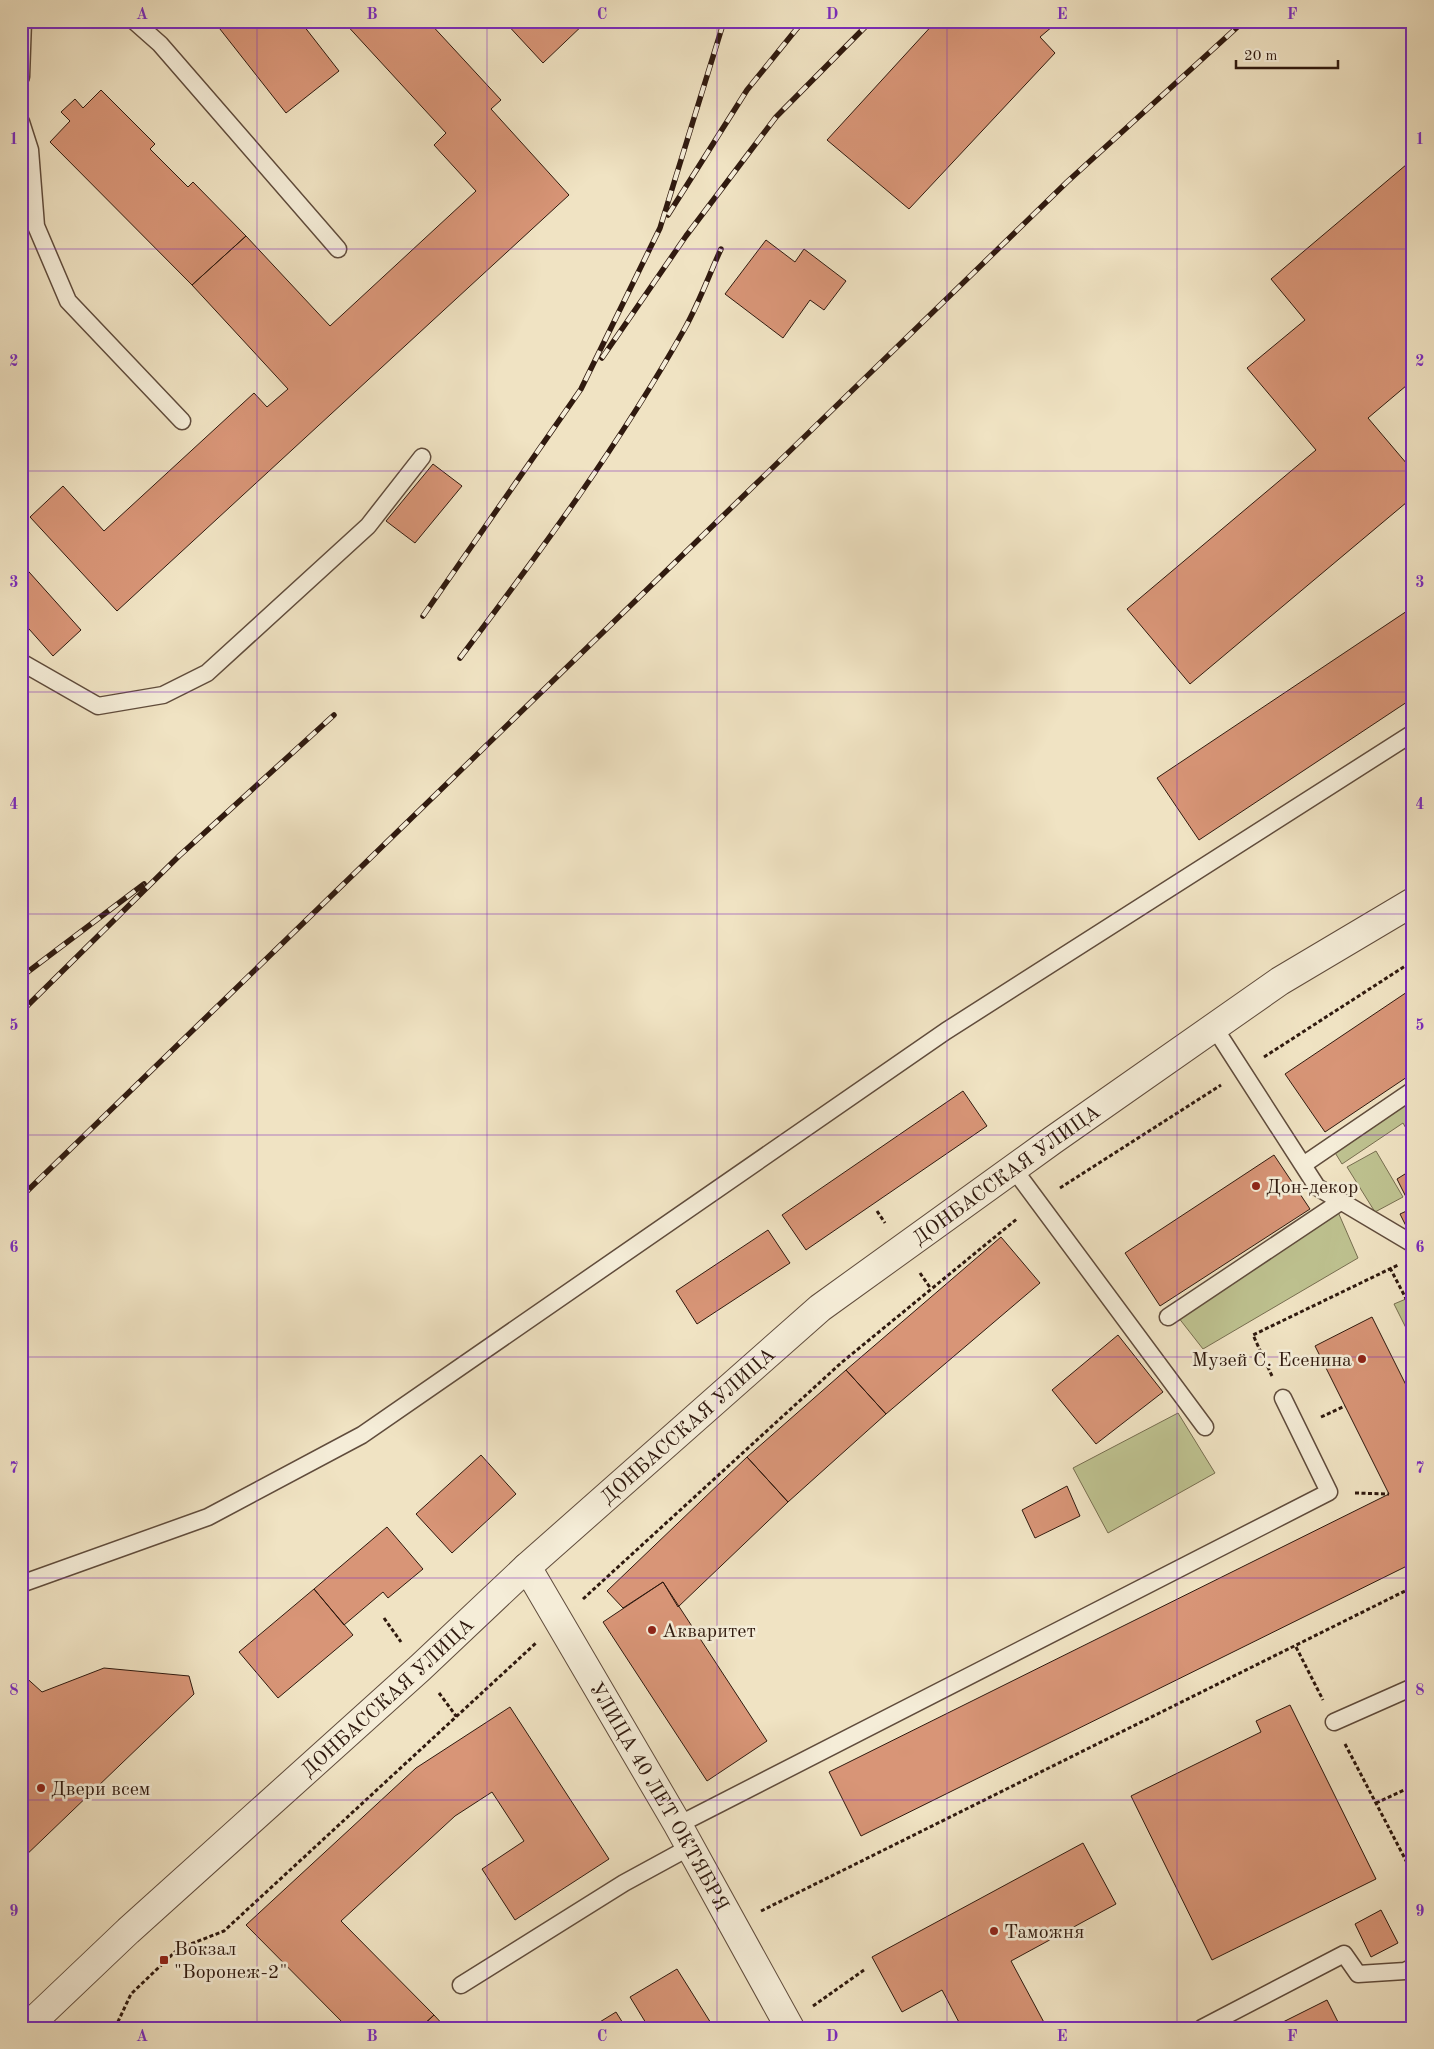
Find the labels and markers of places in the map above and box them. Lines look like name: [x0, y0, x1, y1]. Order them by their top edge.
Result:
place label: Дон-декор: [1266, 1178, 1358, 1198]
marker: Дон-декор: [1250, 1180, 1262, 1192]
place label: Музей С. Есенина: [1192, 1351, 1352, 1371]
marker: Музей С. Есенина: [1356, 1353, 1368, 1365]
place label: Акваритет: [662, 1622, 756, 1642]
marker: Акваритет: [646, 1624, 658, 1636]
place label: Двери всем: [51, 1780, 150, 1800]
marker: Двери всем: [35, 1782, 47, 1794]
place label: Таможня: [1004, 1923, 1084, 1943]
marker: Таможня: [988, 1925, 1000, 1937]
place label: Вокзал "Воронеж-2": [174, 1940, 287, 1983]
marker: Вокзал "Воронеж-2": [158, 1954, 170, 1966]

